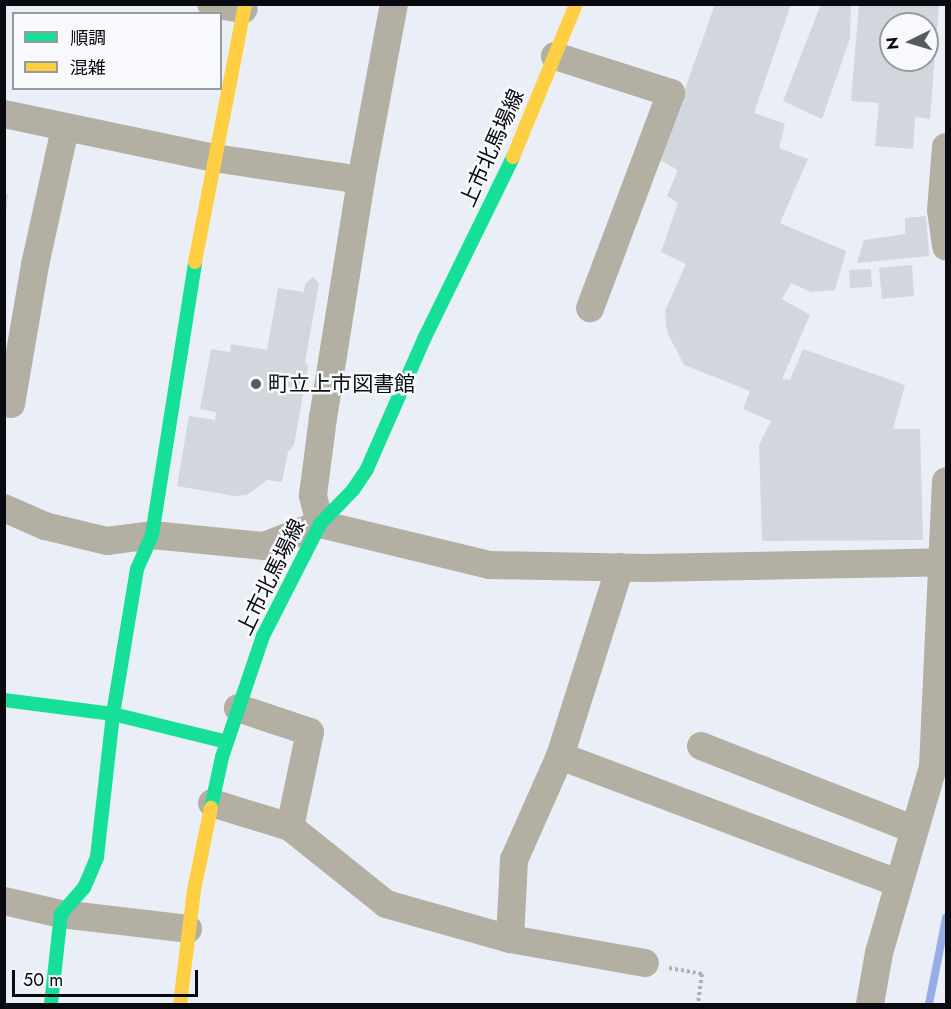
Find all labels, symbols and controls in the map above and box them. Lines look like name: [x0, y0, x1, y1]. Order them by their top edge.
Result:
legend: [12, 12, 222, 90]
north arrow: [879, 12, 939, 72]
text: 順調: [70, 25, 106, 51]
text: N: [881, 36, 905, 51]
text: 混雑: [70, 55, 106, 81]
street label: 上市北馬場線: [455, 85, 529, 211]
place label: 町立上市図書館: [268, 371, 415, 397]
marker: 町立上市図書館: [249, 377, 263, 391]
street label: 上市北馬場線: [232, 515, 310, 639]
scale bar: [15, 958, 201, 996]
text: 50 m: [23, 967, 63, 993]

